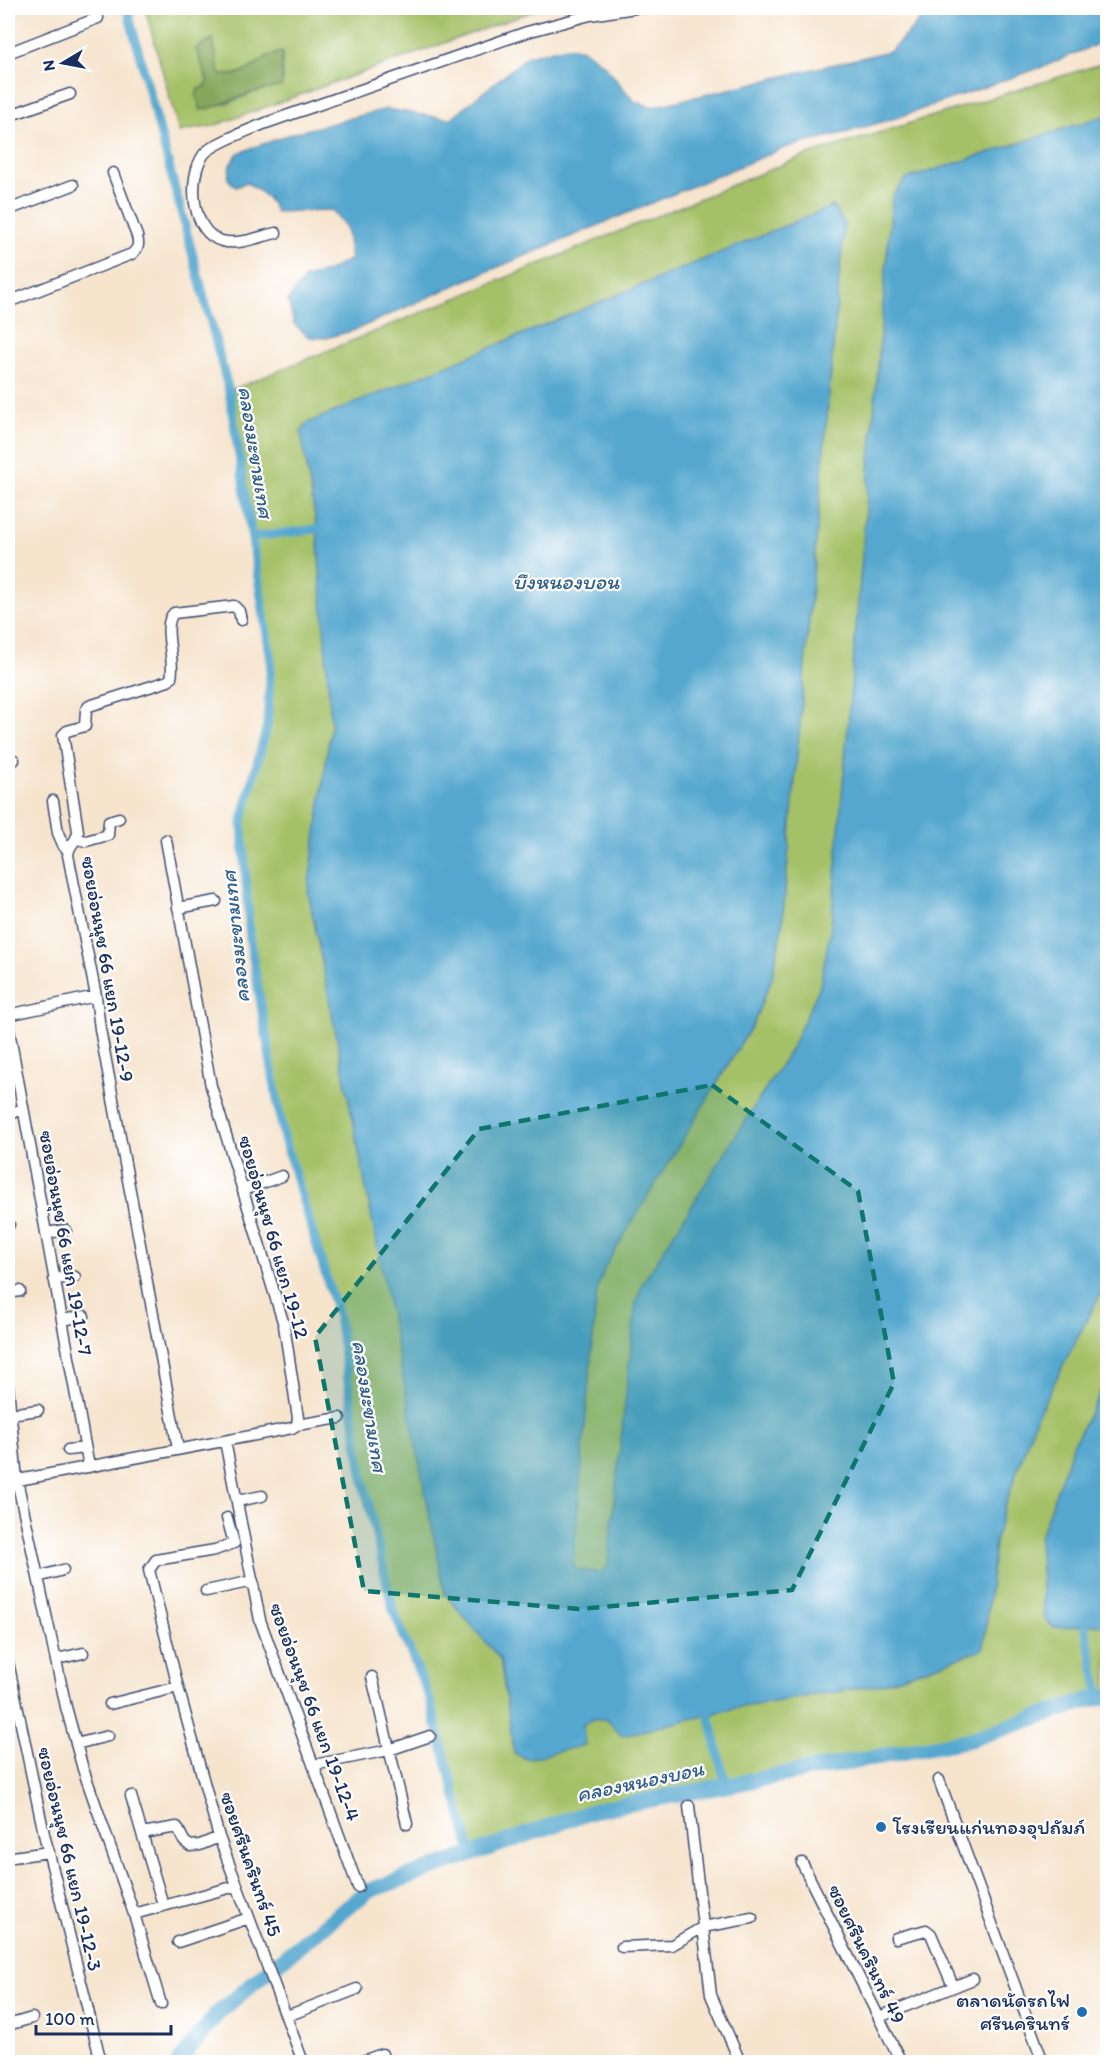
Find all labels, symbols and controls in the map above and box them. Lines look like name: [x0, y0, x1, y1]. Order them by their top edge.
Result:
north arrow: [33, 33, 93, 93]
text: N: [38, 59, 59, 72]
water label: คลองมะขามเทศ: [233, 384, 279, 522]
water label: บึงหนองบอน: [513, 569, 620, 594]
street label: ซอยอ่อนนุช 66 แยก 19-12-9: [75, 854, 140, 1084]
water label: คลองมะขามเทศ: [215, 868, 254, 1004]
street label: ซอยอ่อนนุช 66 แยก 19-12-7: [33, 1129, 98, 1358]
street label: ซอยอ่อนนุช 66 แยก 19-12: [232, 1133, 315, 1342]
water label: คลองมะขามเทศ: [347, 1338, 393, 1476]
street label: ซอยอ่อนนุช 66 แยก 19-12-4: [263, 1600, 366, 1825]
street label: ซอยอ่อนนุช 66 แยก 19-12-3: [32, 1745, 107, 1974]
water label: คลองหนองบอน: [574, 1755, 707, 1807]
street label: ซอยศรีนครินทร์ 45: [215, 1788, 287, 1940]
place label: โรงเรียนแก่นทองอุปถัมภ์: [892, 1815, 1085, 1840]
marker: โรงเรียนแก่นทองอุปถัมภ์: [874, 1820, 888, 1834]
street label: ซอยศรีนครินทร์ 49: [823, 1881, 911, 2027]
place label: ตลาดนัดรถไฟ ศรีนครินทร์: [956, 1988, 1070, 2035]
scale bar: [36, 1998, 171, 2036]
marker: ตลาดนัดรถไฟ ศรีนครินทร์: [1075, 2005, 1089, 2019]
text: 100 m: [45, 2008, 95, 2030]

